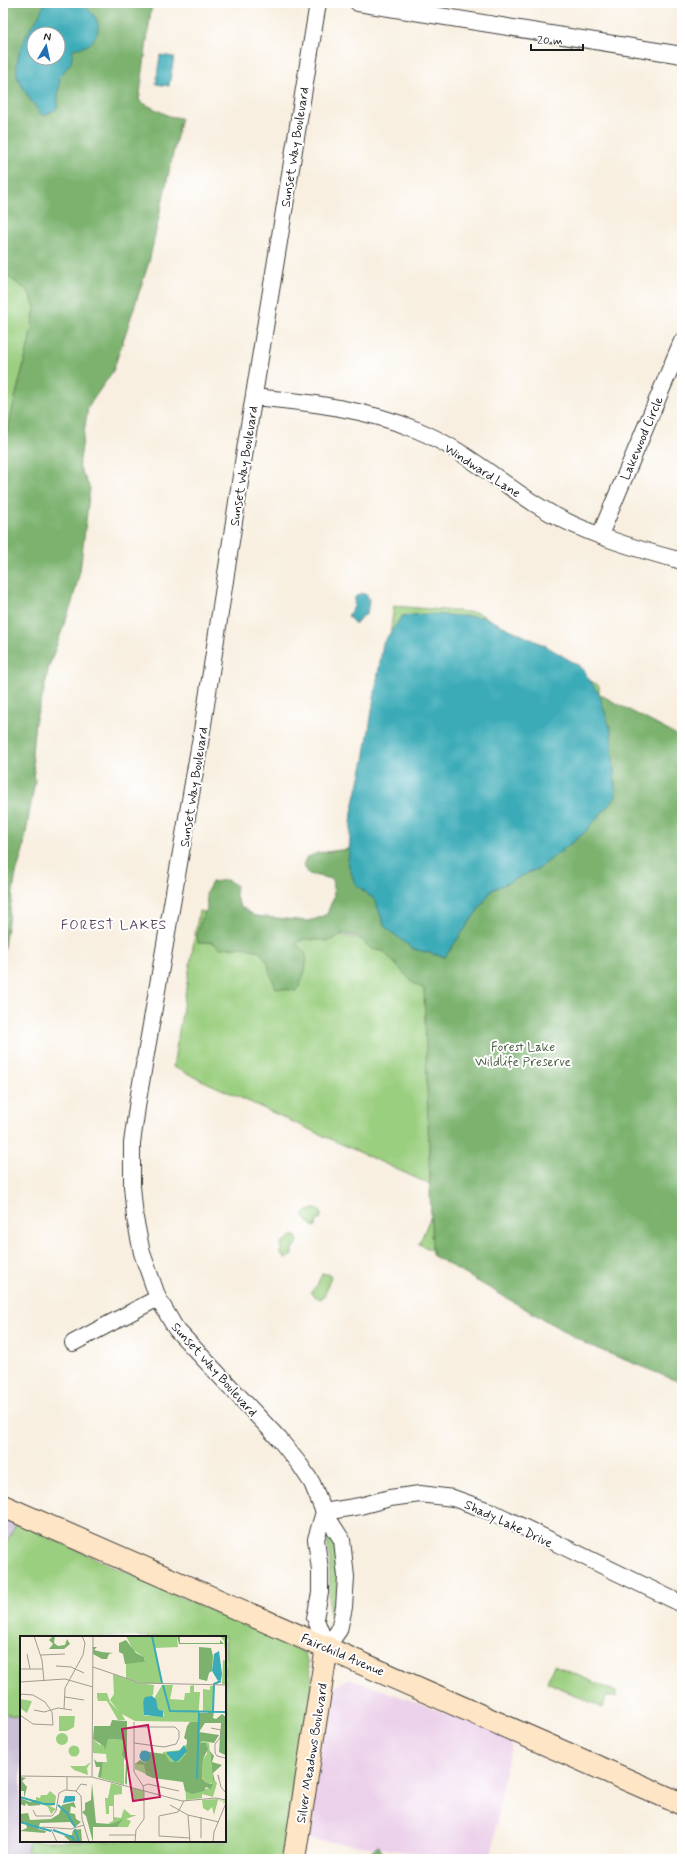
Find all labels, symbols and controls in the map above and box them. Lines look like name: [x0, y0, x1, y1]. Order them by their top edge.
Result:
north arrow: [26, 26, 66, 66]
scale bar: [531, 26, 583, 52]
text: N: [43, 30, 52, 45]
text: 20 m: [537, 33, 563, 49]
street label: Sunset Way Boulevard: [278, 86, 313, 209]
street label: Lakewood Circle: [617, 394, 668, 483]
street label: Sunset Way Boulevard: [227, 405, 262, 528]
street label: Windward Lane: [441, 440, 524, 502]
street label: Sunset Way Boulevard: [177, 726, 212, 849]
district label: FOREST LAKES: [61, 916, 167, 934]
park label: Forest Lake Wildlife Preserve: [475, 1039, 571, 1071]
street label: Sunset Way Boulevard: [167, 1319, 261, 1421]
street label: Shady Lake Drive: [461, 1496, 555, 1552]
street label: Fairchild Avenue: [298, 1630, 387, 1681]
inset map: [20, 1636, 226, 1842]
street label: Silver Meadows Boulevard: [293, 1682, 332, 1825]

